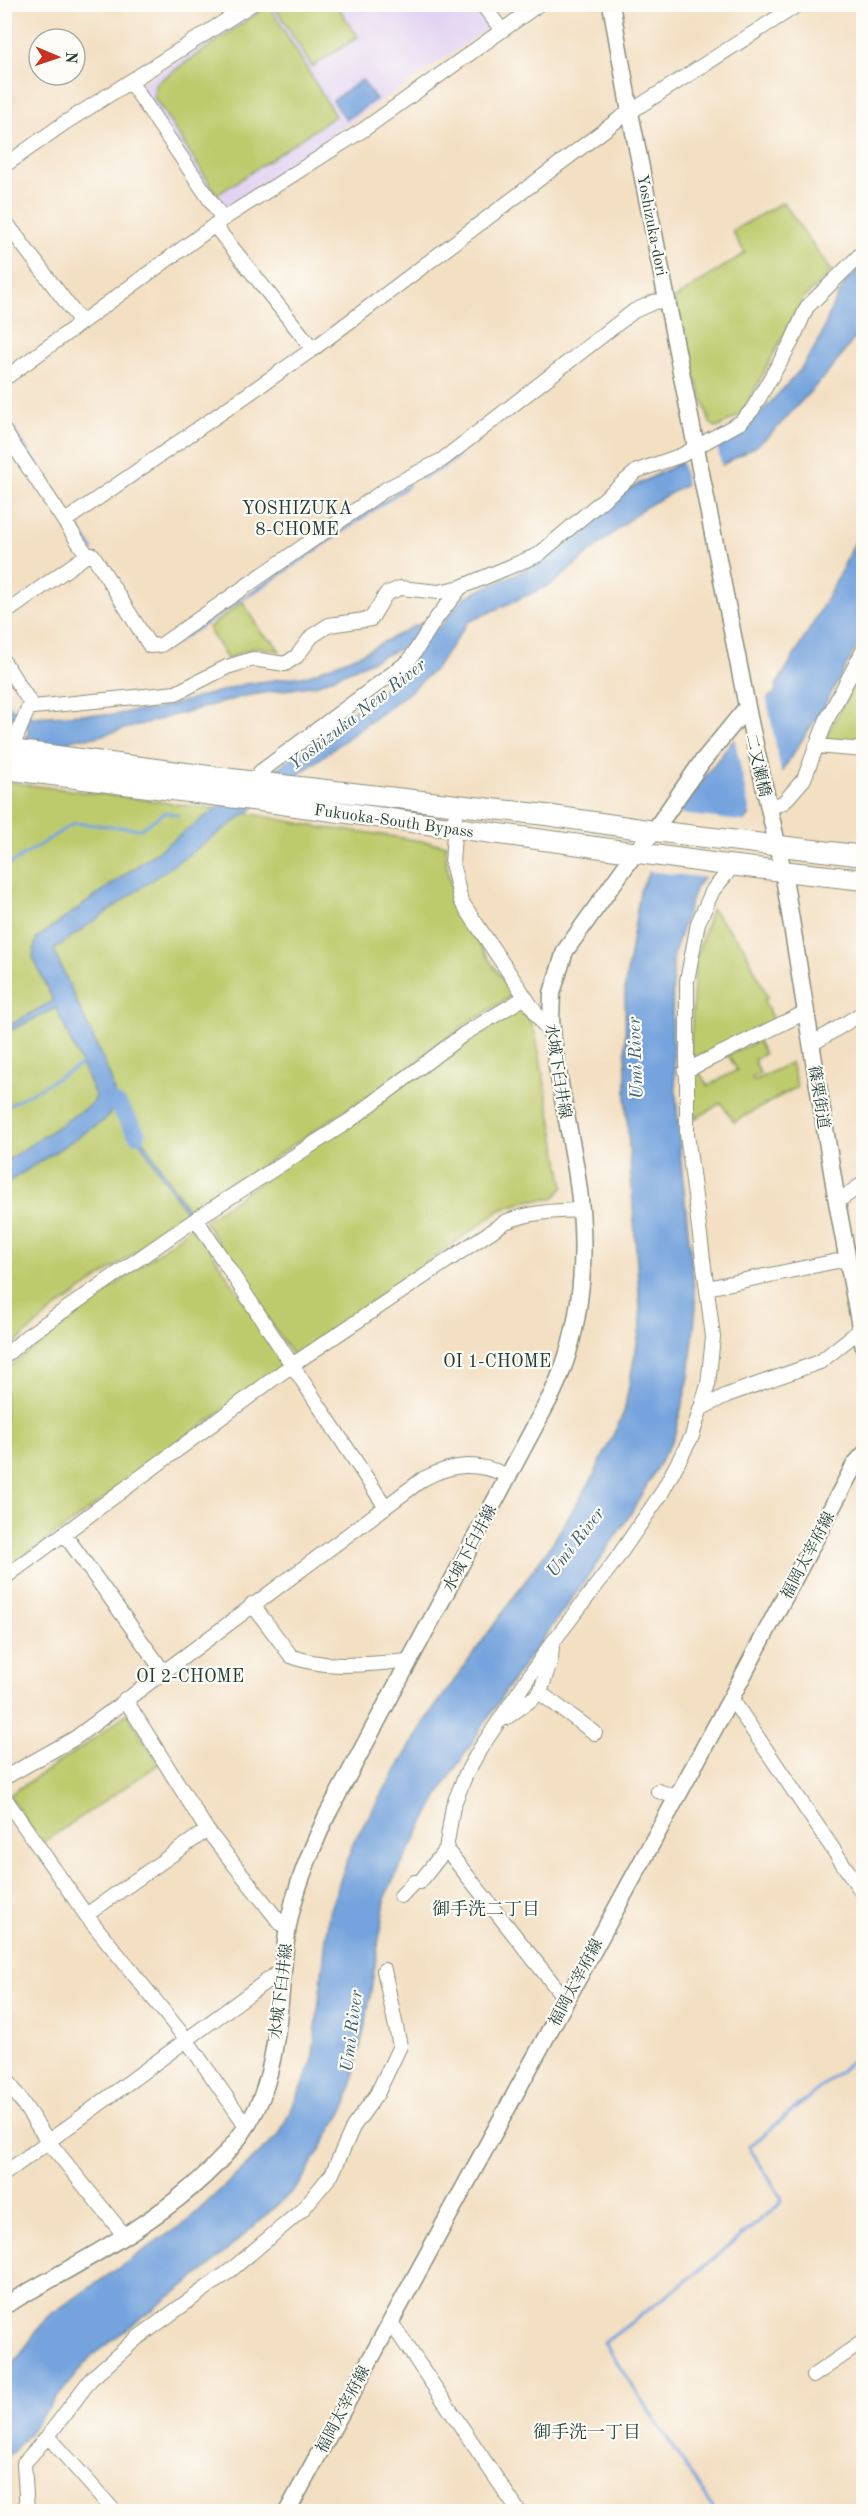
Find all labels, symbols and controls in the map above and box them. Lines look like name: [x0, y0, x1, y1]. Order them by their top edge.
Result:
north arrow: [27, 27, 87, 87]
text: N: [62, 51, 78, 65]
street label: Yoshizuka-dori: [633, 173, 669, 278]
district label: YOSHIZUKA 8-CHOME: [242, 500, 352, 539]
water label: Yoshizuka New River: [286, 655, 430, 774]
street label: 二又瀬橋: [742, 732, 774, 798]
street label: Fukuoka-South Bypass: [313, 803, 475, 841]
water label: Umi River: [626, 1015, 646, 1099]
street label: 水城下臼井線: [542, 1022, 574, 1120]
street label: 篠栗街道: [805, 1064, 833, 1130]
district label: OI 1-CHOME: [443, 1353, 551, 1371]
street label: 水城下臼井線: [439, 1502, 500, 1595]
water label: Umi River: [543, 1504, 609, 1581]
street label: 福岡太宰府線: [777, 1509, 838, 1602]
district label: OI 2-CHOME: [136, 1668, 244, 1686]
district label: 御手洗二丁目: [432, 1899, 540, 1919]
street label: 福岡太宰府線: [545, 1936, 606, 2029]
street label: 水城下臼井線: [266, 1942, 296, 2040]
water label: Umi River: [338, 1988, 366, 2073]
street label: 福岡太宰府線: [312, 2363, 373, 2456]
district label: 御手洗一丁目: [533, 2422, 641, 2442]

